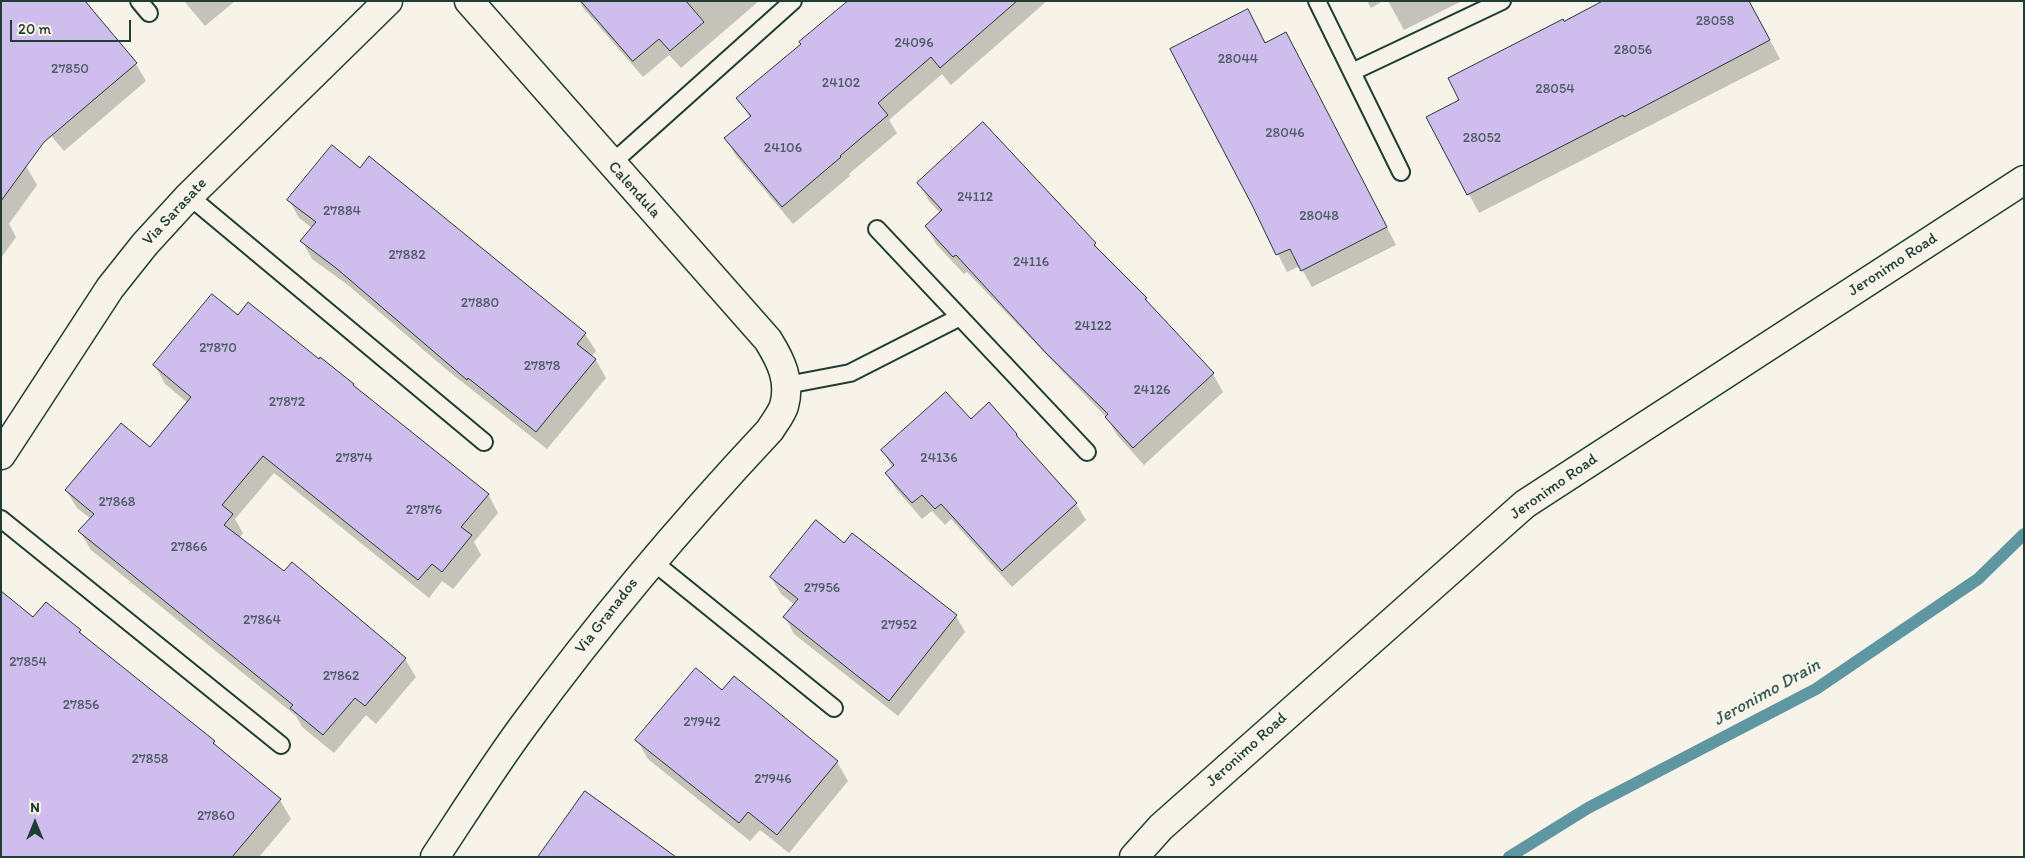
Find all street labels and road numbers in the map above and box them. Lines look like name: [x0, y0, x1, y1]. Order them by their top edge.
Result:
street label: Calendula: [604, 158, 664, 222]
street label: Via Sarasate: [139, 174, 211, 250]
street label: Jeronimo Road: [1845, 229, 1941, 301]
street label: Jeronimo Road: [1507, 450, 1601, 524]
street label: Via Granados: [571, 574, 643, 658]
street label: Jeronimo Road: [1203, 709, 1291, 791]

